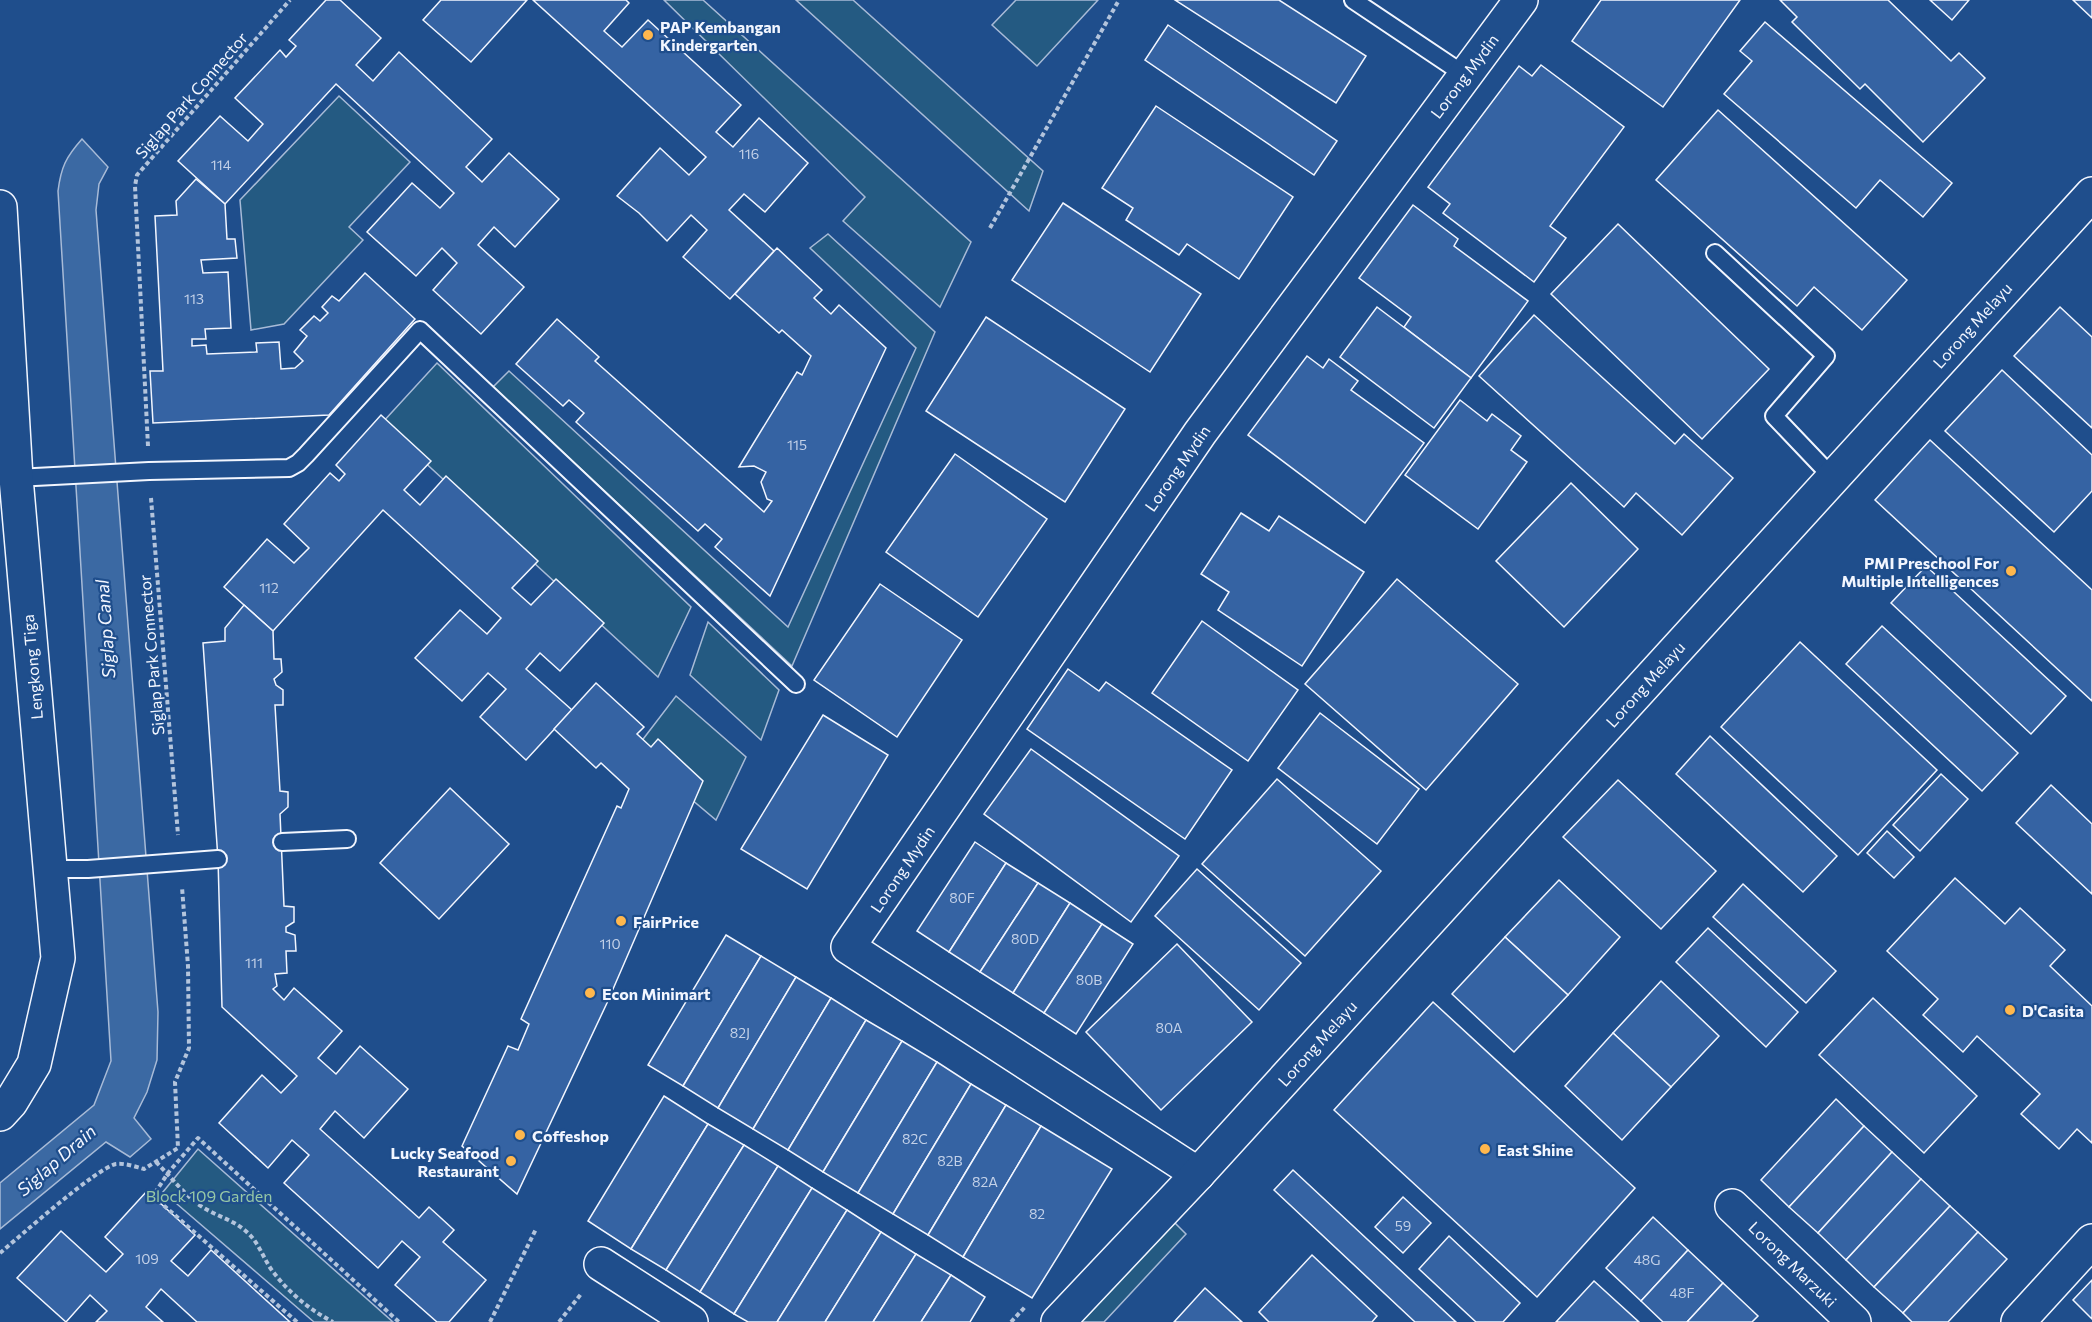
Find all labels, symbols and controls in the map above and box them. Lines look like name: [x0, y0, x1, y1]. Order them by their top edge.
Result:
place label: PAP Kembangan Kindergarten: [660, 17, 781, 54]
street label: Siglap Park Connector: [131, 27, 251, 162]
marker: PAP Kembangan Kindergarten: [641, 28, 655, 42]
street label: Lorong Mydin: [1426, 30, 1502, 122]
house number: 116: [739, 145, 759, 162]
house number: 114: [211, 156, 232, 173]
street label: Lorong Melayu: [1929, 278, 2015, 372]
house number: 113: [184, 290, 204, 307]
street label: Lorong Mydin: [1140, 421, 1214, 515]
house number: 115: [787, 436, 807, 453]
place label: PMI Preschool For Multiple Intelligences: [1841, 553, 1999, 590]
marker: PMI Preschool For Multiple Intelligences: [2004, 564, 2018, 578]
street label: Siglap Park Connector: [134, 573, 167, 736]
water label: Siglap Canal: [91, 578, 119, 679]
house number: 112: [259, 579, 279, 596]
street label: Lengkong Tiga: [18, 614, 46, 720]
street label: Lorong Melayu: [1602, 637, 1688, 731]
street label: Lorong Mydin: [866, 822, 938, 916]
house number: 80F: [949, 889, 975, 906]
place label: FairPrice: [633, 912, 699, 931]
marker: FairPrice: [614, 914, 628, 928]
house number: 80D: [1011, 930, 1039, 947]
house number: 110: [599, 935, 621, 952]
house number: 111: [245, 954, 263, 971]
house number: 80B: [1076, 971, 1102, 988]
place label: Econ Minimart: [602, 984, 711, 1003]
marker: Econ Minimart: [583, 986, 597, 1000]
street label: Lorong Melayu: [1274, 996, 1360, 1090]
place label: D'Casita: [2022, 1001, 2084, 1020]
marker: D'Casita: [2003, 1003, 2017, 1017]
house number: 80A: [1156, 1019, 1183, 1036]
house number: 82J: [730, 1024, 750, 1041]
water label: Siglap Drain: [12, 1120, 100, 1200]
place label: Coffeshop: [532, 1126, 609, 1145]
marker: Coffeshop: [513, 1128, 527, 1142]
house number: 82C: [902, 1130, 928, 1147]
place label: East Shine: [1497, 1140, 1573, 1159]
marker: East Shine: [1478, 1142, 1492, 1156]
place label: Lucky Seafood Restaurant: [391, 1143, 499, 1180]
house number: 82B: [937, 1152, 963, 1169]
marker: Lucky Seafood Restaurant: [504, 1154, 518, 1168]
house number: 82A: [972, 1173, 998, 1190]
park label: Block 109 Garden: [146, 1186, 272, 1205]
house number: 82: [1029, 1205, 1045, 1222]
house number: 59: [1395, 1217, 1411, 1234]
street label: Lorong Marzuki: [1745, 1217, 1841, 1311]
house number: 109: [135, 1250, 159, 1267]
house number: 48G: [1633, 1251, 1661, 1268]
house number: 48F: [1670, 1284, 1694, 1301]

